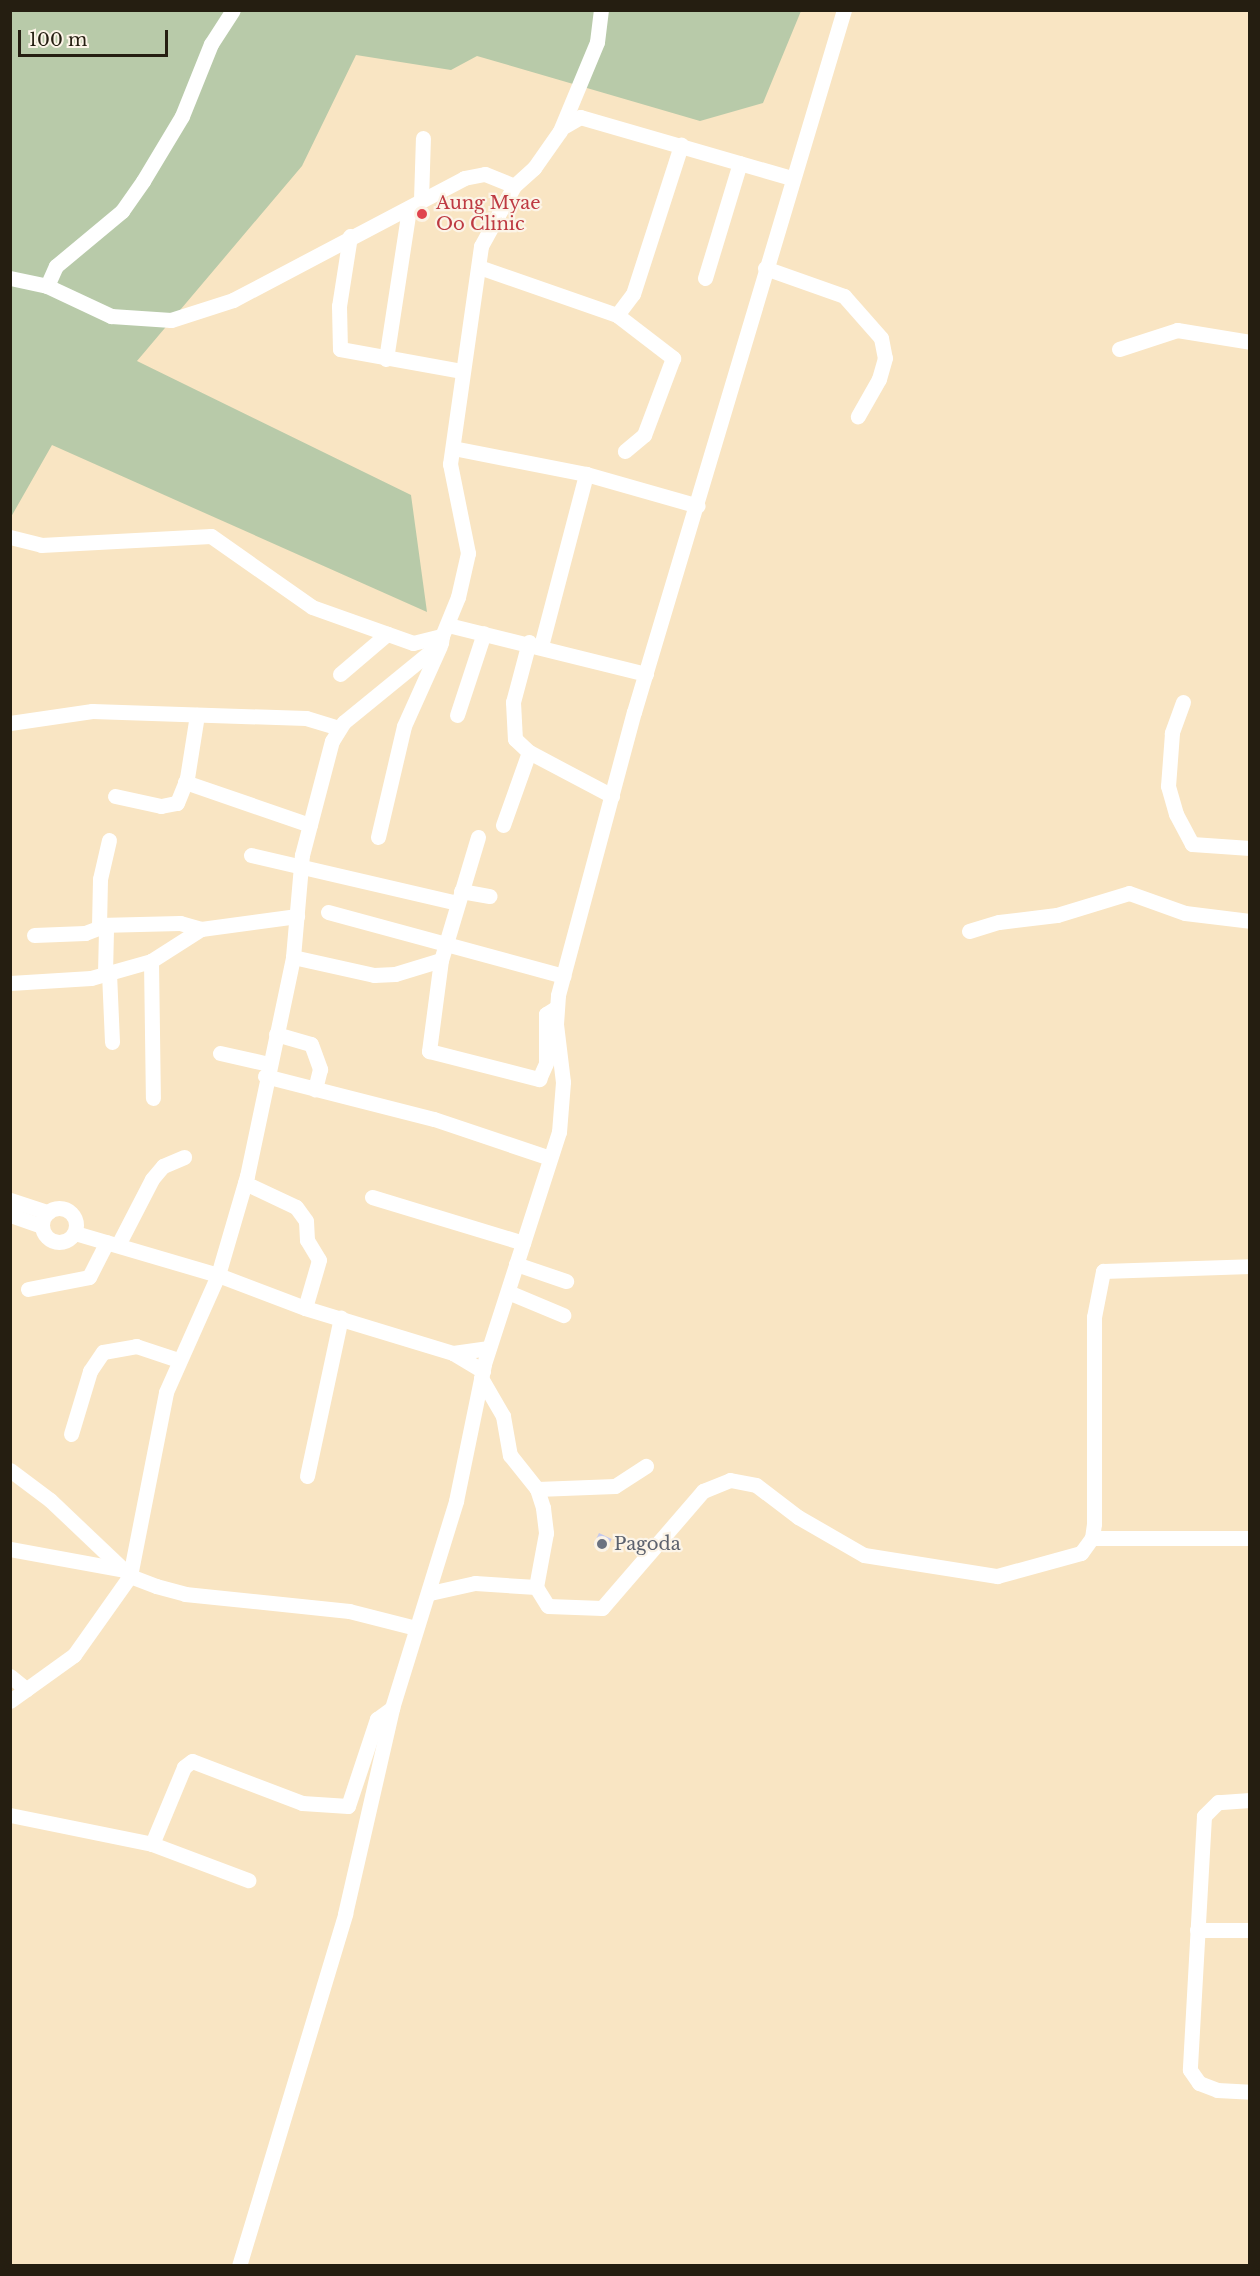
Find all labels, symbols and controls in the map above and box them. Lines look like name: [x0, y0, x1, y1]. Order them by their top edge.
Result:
scale bar: [21, 18, 171, 56]
text: 100 m: [29, 29, 87, 51]
place label: Aung Myae Oo Clinic: [436, 193, 541, 236]
marker: Aung Myae Oo Clinic: [413, 205, 431, 223]
place label: Pagoda: [614, 1533, 681, 1555]
marker: Pagoda: [595, 1537, 609, 1551]

